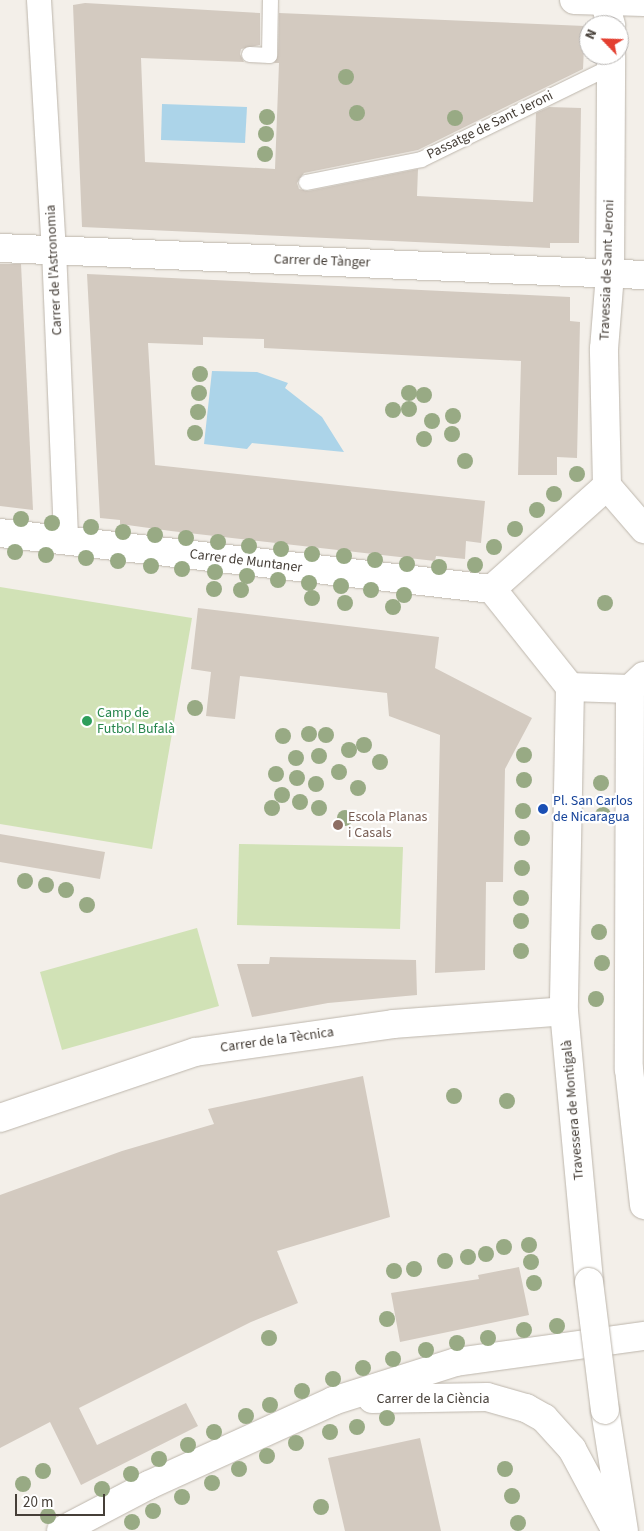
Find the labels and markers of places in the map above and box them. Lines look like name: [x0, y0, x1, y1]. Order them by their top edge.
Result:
place label: Camp de Futbol Bufalà: [97, 705, 175, 738]
marker: Camp de Futbol Bufalà: [81, 715, 93, 727]
place label: Pl. San Carlos de Nicaragua: [553, 793, 633, 826]
marker: Pl. San Carlos de Nicaragua: [537, 803, 549, 815]
place label: Escola Planas i Casals: [348, 809, 427, 842]
marker: Escola Planas i Casals: [332, 819, 344, 831]

